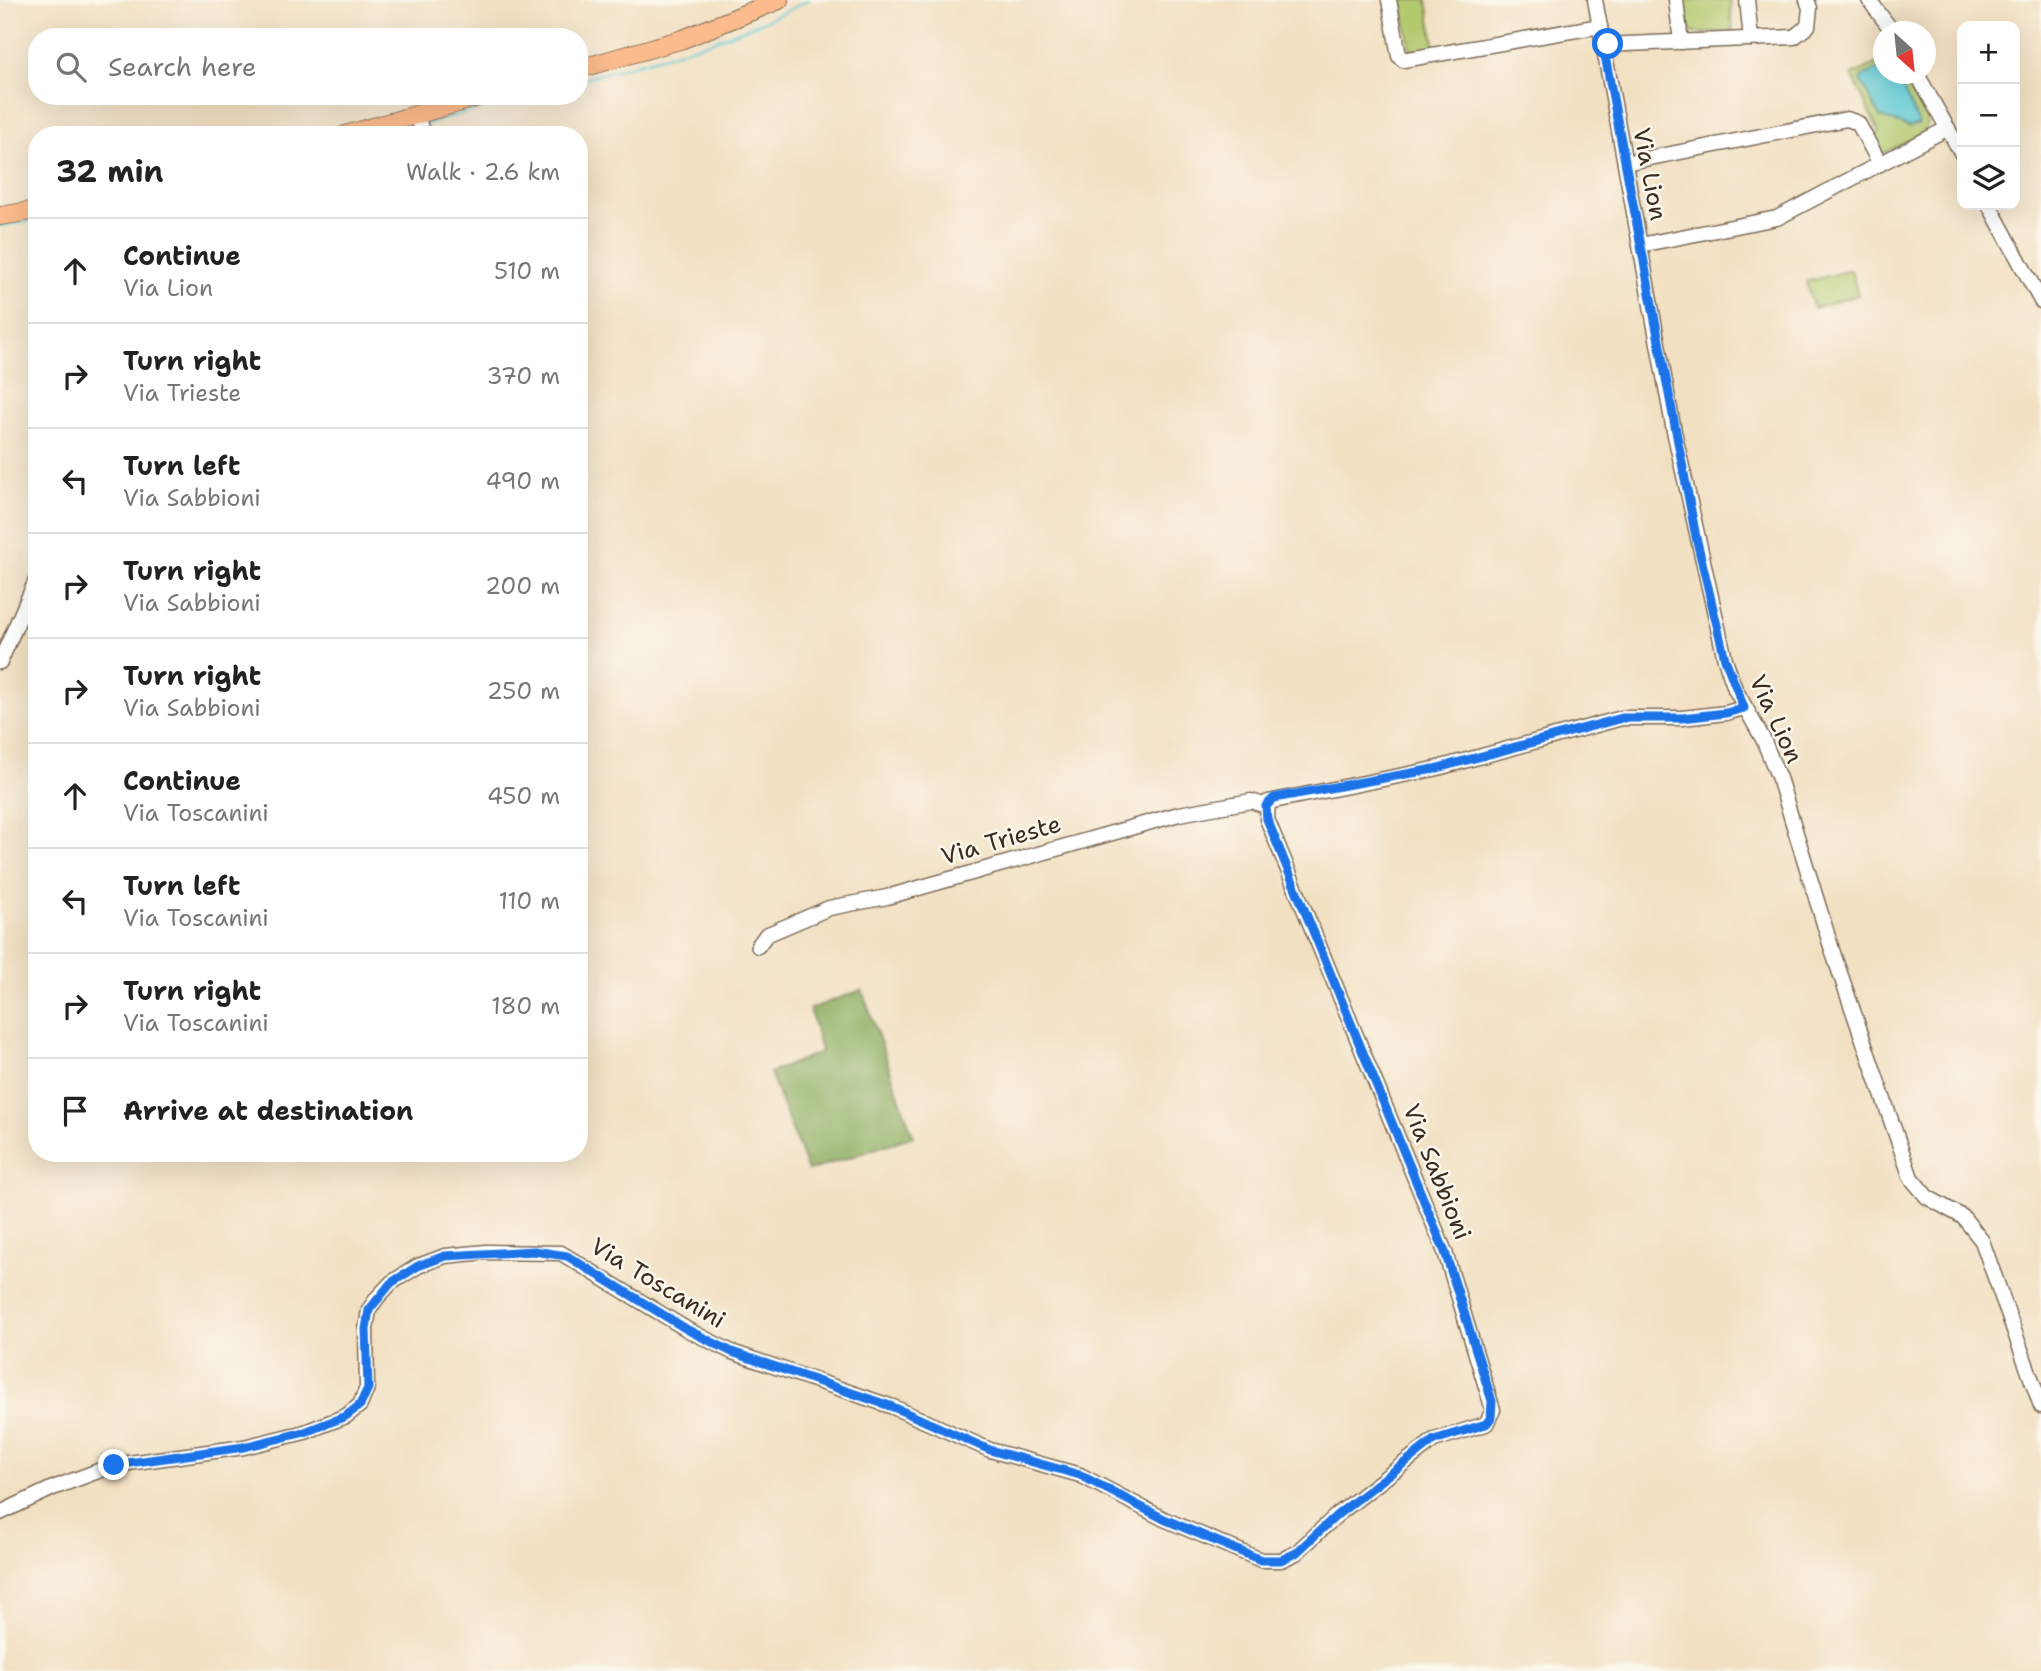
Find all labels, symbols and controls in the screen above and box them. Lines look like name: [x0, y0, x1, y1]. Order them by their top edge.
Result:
north arrow: [1873, 21, 1936, 84]
map controls: [1957, 21, 2020, 210]
button: +: [1957, 21, 2020, 84]
search box: [28, 28, 588, 105]
route start: [1592, 28, 1623, 59]
icon: search: [52, 48, 90, 86]
text: Search here: [108, 49, 257, 84]
button: −: [1957, 84, 2020, 147]
street label: Via Lion: [1625, 125, 1675, 223]
button: layers: [1957, 147, 2020, 210]
text: 32 min: [56, 151, 163, 192]
text: Walk · 2.6 km: [406, 157, 560, 187]
text: Continue: [123, 238, 241, 273]
icon: ahead: [56, 252, 94, 290]
text: 510 m: [494, 256, 560, 286]
text: Via Lion: [123, 273, 213, 303]
text: Turn right: [123, 343, 261, 378]
icon: right: [56, 357, 94, 395]
text: 370 m: [487, 361, 560, 391]
text: Via Trieste: [123, 378, 241, 408]
text: Turn left: [123, 448, 240, 483]
icon: left: [56, 462, 94, 500]
text: 490 m: [485, 466, 560, 496]
text: Via Sabbioni: [123, 483, 261, 513]
text: Turn right: [123, 553, 261, 588]
icon: right: [56, 567, 94, 605]
text: 200 m: [485, 571, 560, 601]
text: Via Sabbioni: [123, 588, 261, 618]
text: Turn right: [123, 658, 261, 693]
street label: Via Lion: [1742, 670, 1810, 768]
icon: right: [56, 672, 94, 710]
text: 250 m: [487, 676, 560, 706]
text: Via Sabbioni: [123, 693, 261, 723]
text: Continue: [123, 763, 241, 798]
icon: ahead: [56, 777, 94, 815]
text: 450 m: [487, 781, 560, 811]
text: Via Toscanini: [123, 798, 269, 828]
street label: Via Trieste: [937, 808, 1065, 872]
text: Turn left: [123, 868, 240, 903]
icon: left: [56, 882, 94, 920]
text: 110 m: [498, 886, 560, 916]
text: Via Toscanini: [123, 903, 269, 933]
text: Turn right: [123, 973, 261, 1008]
icon: right: [56, 987, 94, 1025]
text: 180 m: [491, 991, 560, 1021]
text: Via Toscanini: [123, 1008, 269, 1038]
icon: arrive: [56, 1092, 94, 1130]
text: Arrive at destination: [123, 1093, 413, 1128]
street label: Via Sabbioni: [1395, 1099, 1479, 1245]
street label: Via Toscanini: [585, 1230, 731, 1336]
route end: [98, 1449, 129, 1480]

